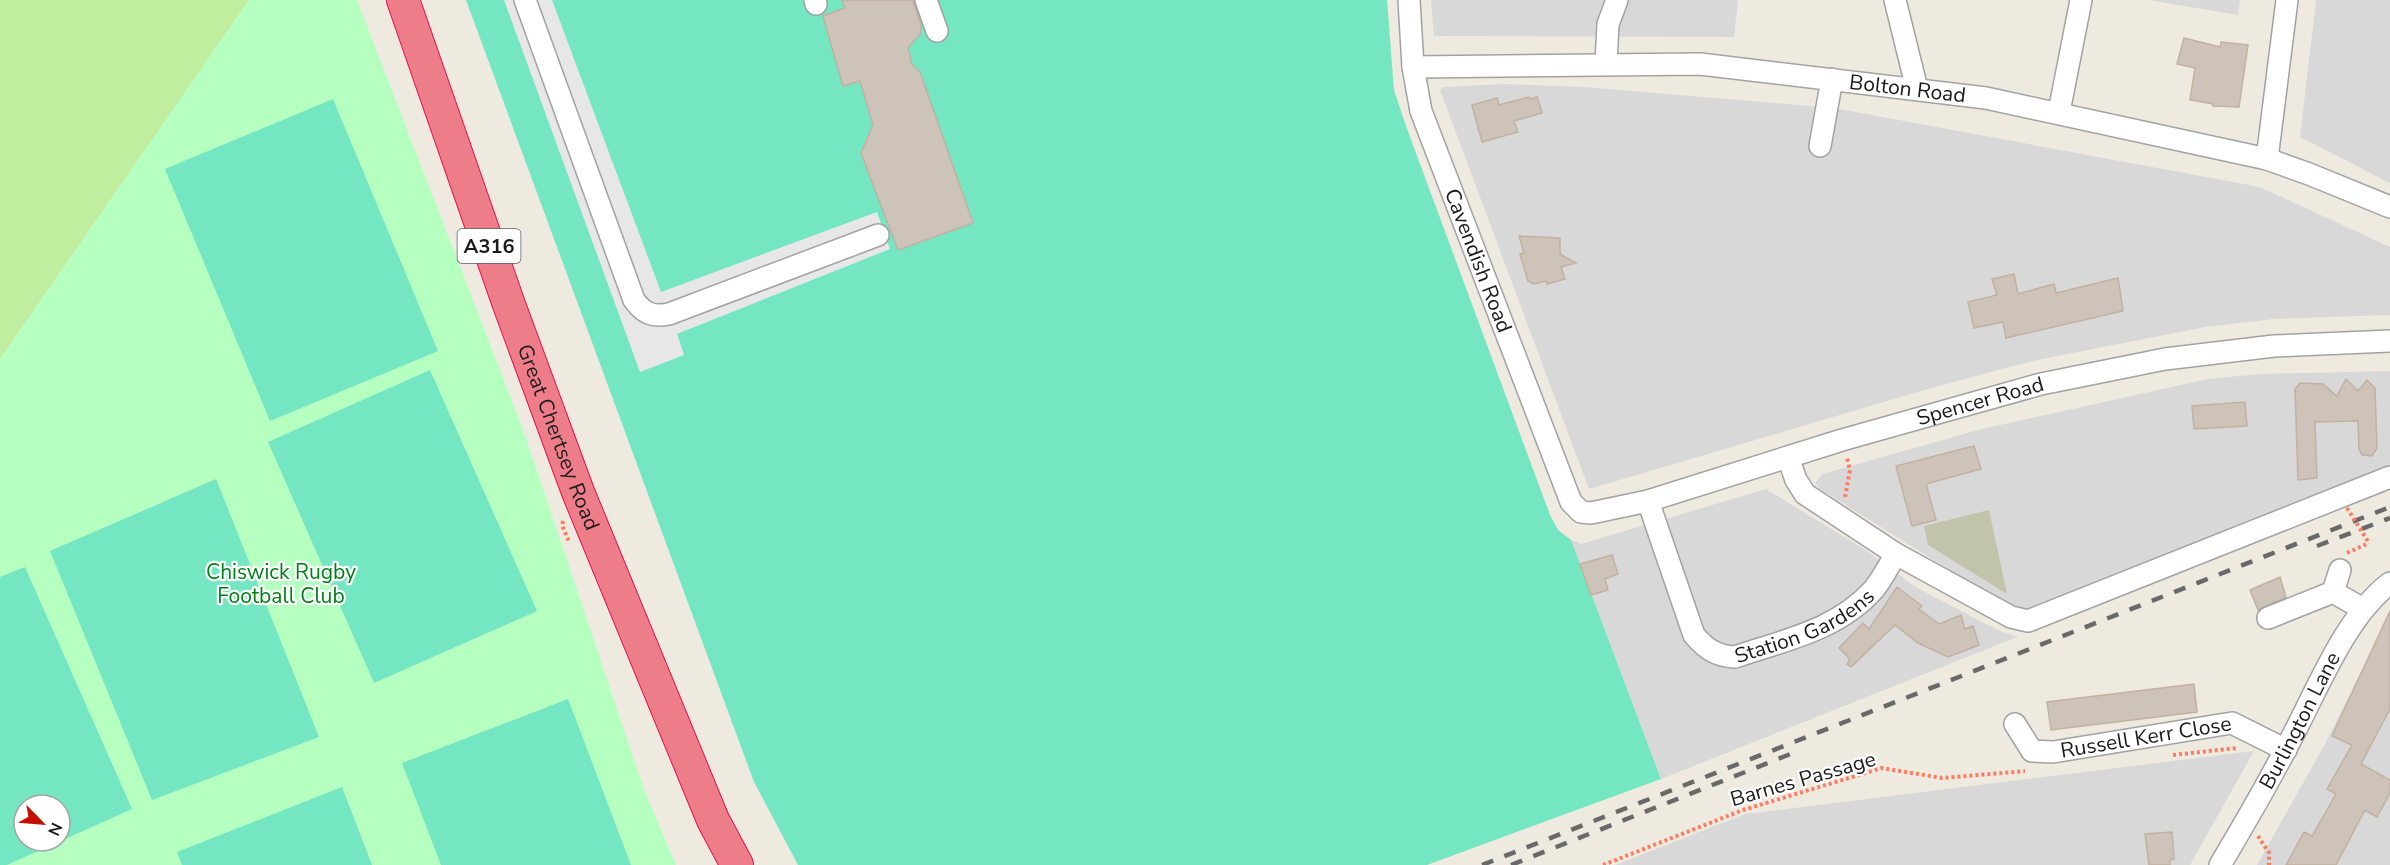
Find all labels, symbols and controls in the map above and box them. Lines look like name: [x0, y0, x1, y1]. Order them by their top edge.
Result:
street label: Bolton Road: [1848, 68, 1967, 109]
street label: Cavendish Road: [1438, 185, 1519, 337]
road number: A316: [458, 229, 520, 263]
street label: Great Chertsey Road: [511, 340, 606, 534]
street label: Spencer Road: [1913, 370, 2047, 432]
park label: Chiswick Rugby Football Club: [206, 558, 356, 610]
street label: Station Gardens: [1731, 583, 1881, 670]
street label: Burlington Lane: [2253, 647, 2347, 794]
street label: Russell Kerr Close: [2058, 709, 2233, 765]
street label: Barnes Passage: [1727, 745, 1879, 813]
north arrow: [12, 793, 72, 853]
text: N: [42, 819, 67, 839]

